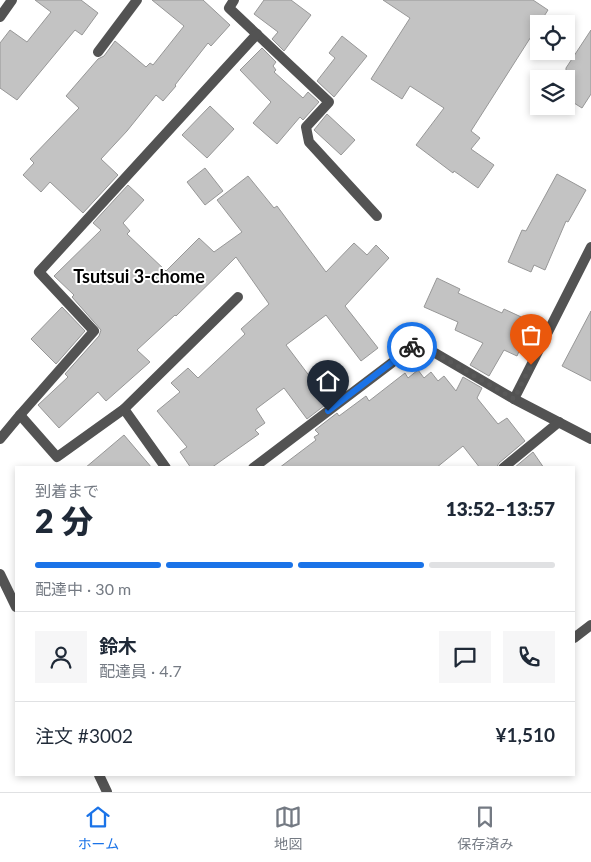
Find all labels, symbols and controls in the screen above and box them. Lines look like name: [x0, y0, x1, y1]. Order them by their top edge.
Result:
map controls: [530, 15, 575, 115]
button: locate: [530, 15, 575, 60]
button: layers: [530, 70, 575, 115]
district label: Tsutsui 3-chome: [73, 265, 205, 287]
pin: [510, 314, 552, 365]
icon: bag: [517, 321, 545, 349]
courier: [387, 322, 437, 372]
icon: bike: [398, 333, 426, 361]
pin: [307, 360, 349, 411]
icon: home: [314, 367, 342, 395]
text: 到着まで: [35, 481, 99, 500]
text: 13:52–13:57: [446, 497, 555, 520]
text: 2 分: [35, 501, 93, 540]
text: 配達中 · 30 m: [35, 579, 131, 598]
button: person: [35, 631, 87, 683]
button: chat: [439, 631, 491, 683]
button: phone: [503, 631, 555, 683]
text: 鈴木: [99, 634, 137, 657]
text: 配達員 · 4.7: [99, 661, 182, 680]
text: ¥1,510: [495, 723, 555, 746]
text: 注文 #3002: [35, 724, 133, 747]
tab: ホーム: [78, 803, 119, 853]
tab: 地図: [274, 803, 302, 853]
tab: 保存済み: [457, 803, 513, 853]

